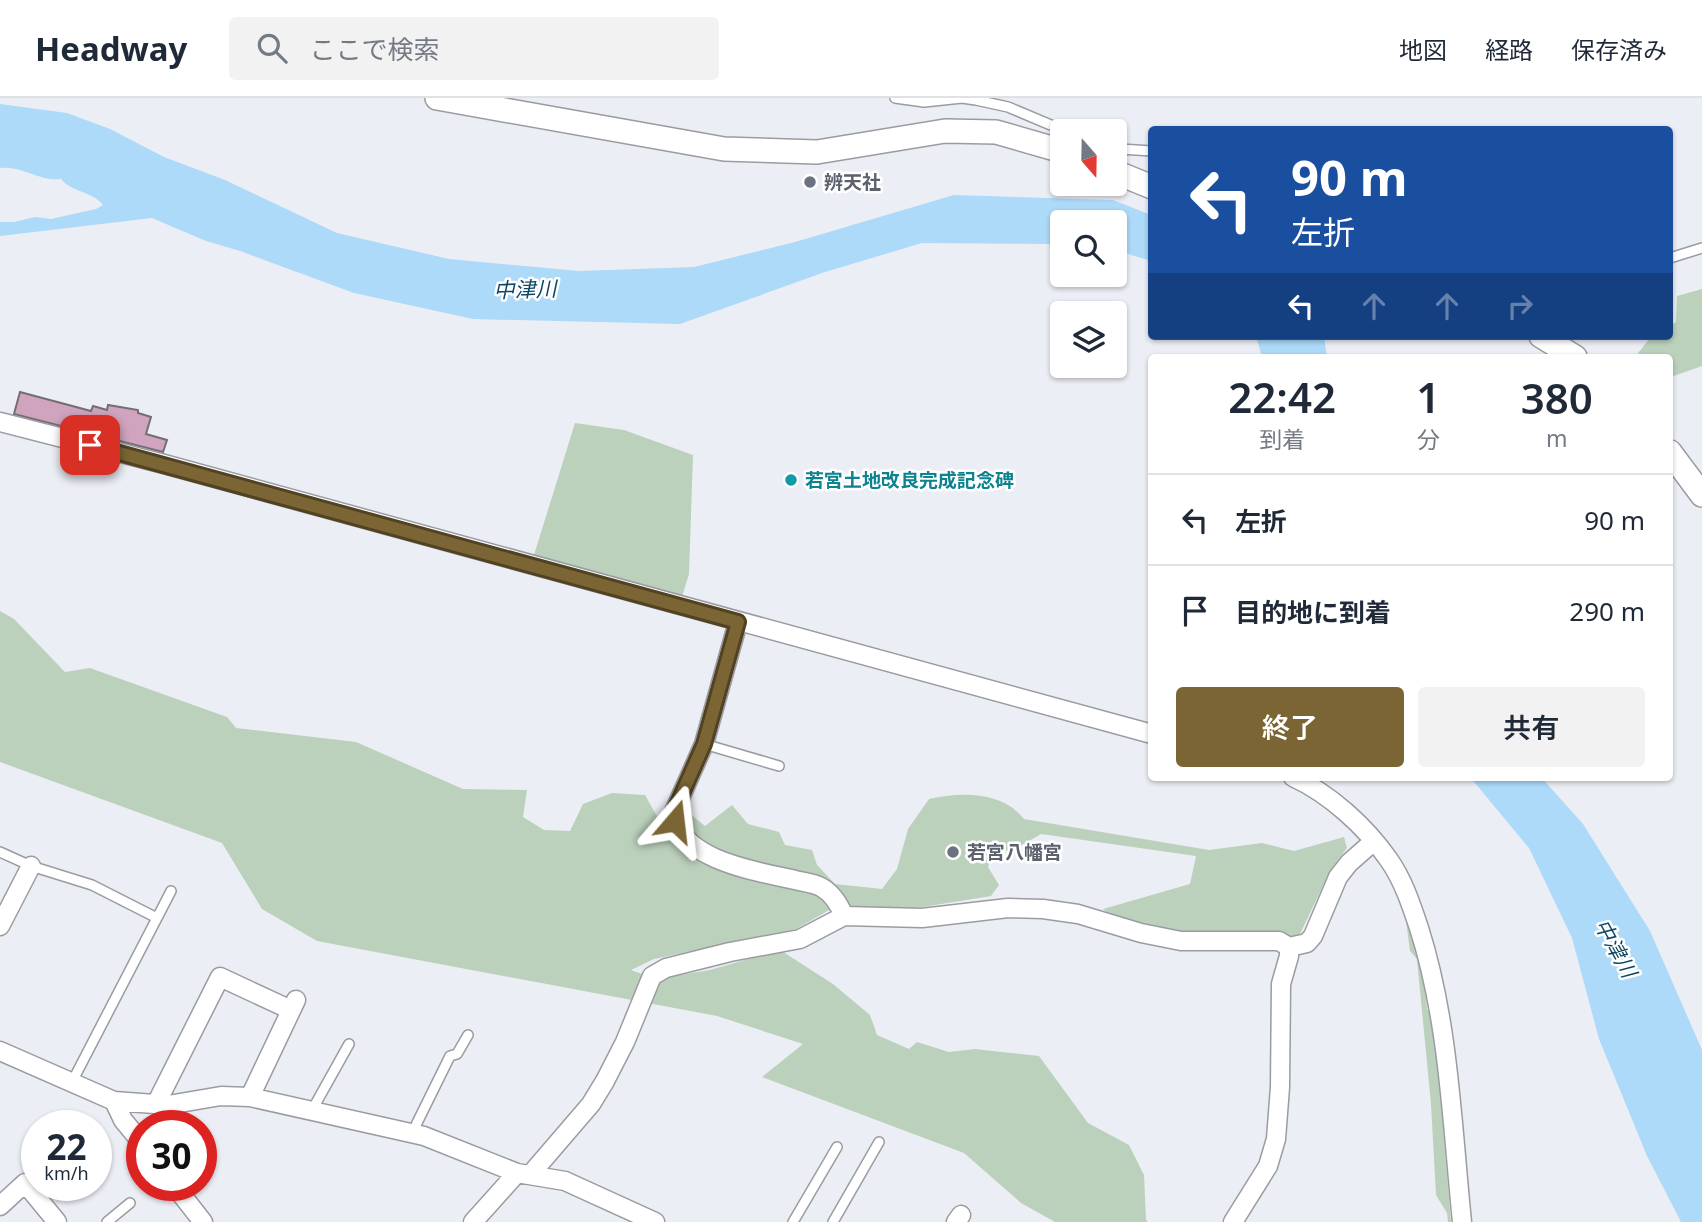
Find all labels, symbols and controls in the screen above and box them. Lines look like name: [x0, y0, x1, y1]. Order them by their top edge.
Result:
search box: [229, 17, 719, 80]
text: Headway: [35, 26, 187, 71]
icon: search: [253, 29, 291, 67]
text: ここで検索: [309, 31, 439, 67]
text: 地図: [1399, 33, 1447, 66]
text: 経路: [1485, 33, 1533, 66]
text: 保存済み: [1571, 33, 1667, 66]
north arrow: [1050, 119, 1127, 196]
map controls: [1050, 119, 1127, 378]
text: 90 m: [1291, 144, 1408, 210]
icon: left: [1176, 154, 1267, 245]
place label: 辨天社: [824, 169, 881, 195]
marker: 辨天社: [802, 174, 818, 190]
button: search: [1050, 210, 1127, 287]
text: 左折: [1291, 210, 1355, 253]
water label: 中津川: [493, 274, 559, 304]
icon: left: [1282, 287, 1320, 325]
icon: ahead: [1355, 287, 1393, 325]
icon: ahead: [1428, 287, 1466, 325]
icon: right: [1501, 287, 1539, 325]
button: layers: [1050, 301, 1127, 378]
text: 22:42: [1228, 368, 1336, 425]
text: 1: [1416, 368, 1440, 425]
text: 380: [1521, 369, 1593, 426]
pin: [60, 415, 120, 475]
text: m: [1546, 422, 1567, 454]
text: 到着: [1259, 423, 1305, 455]
text: 分: [1417, 423, 1440, 455]
icon: arrive: [71, 426, 109, 464]
place label: 若宮土地改良完成記念碑: [805, 467, 1014, 493]
marker: 若宮土地改良完成記念碑: [783, 472, 799, 488]
icon: left: [1176, 501, 1214, 539]
text: 90 m: [1584, 502, 1645, 538]
text: 左折: [1235, 503, 1287, 539]
icon: arrive: [1176, 592, 1214, 630]
text: 290 m: [1569, 593, 1645, 629]
text: 目的地に到着: [1235, 594, 1391, 630]
button: 終了: [1176, 687, 1404, 767]
button: 共有: [1418, 687, 1645, 767]
position arrow: [638, 784, 712, 858]
place label: 若宮八幡宮: [967, 839, 1062, 865]
marker: 若宮八幡宮: [945, 844, 961, 860]
water label: 中津川: [1588, 914, 1644, 984]
speed limit sign: 30: [126, 1110, 217, 1201]
text: 22: [46, 1123, 87, 1170]
text: km/h: [44, 1161, 89, 1185]

